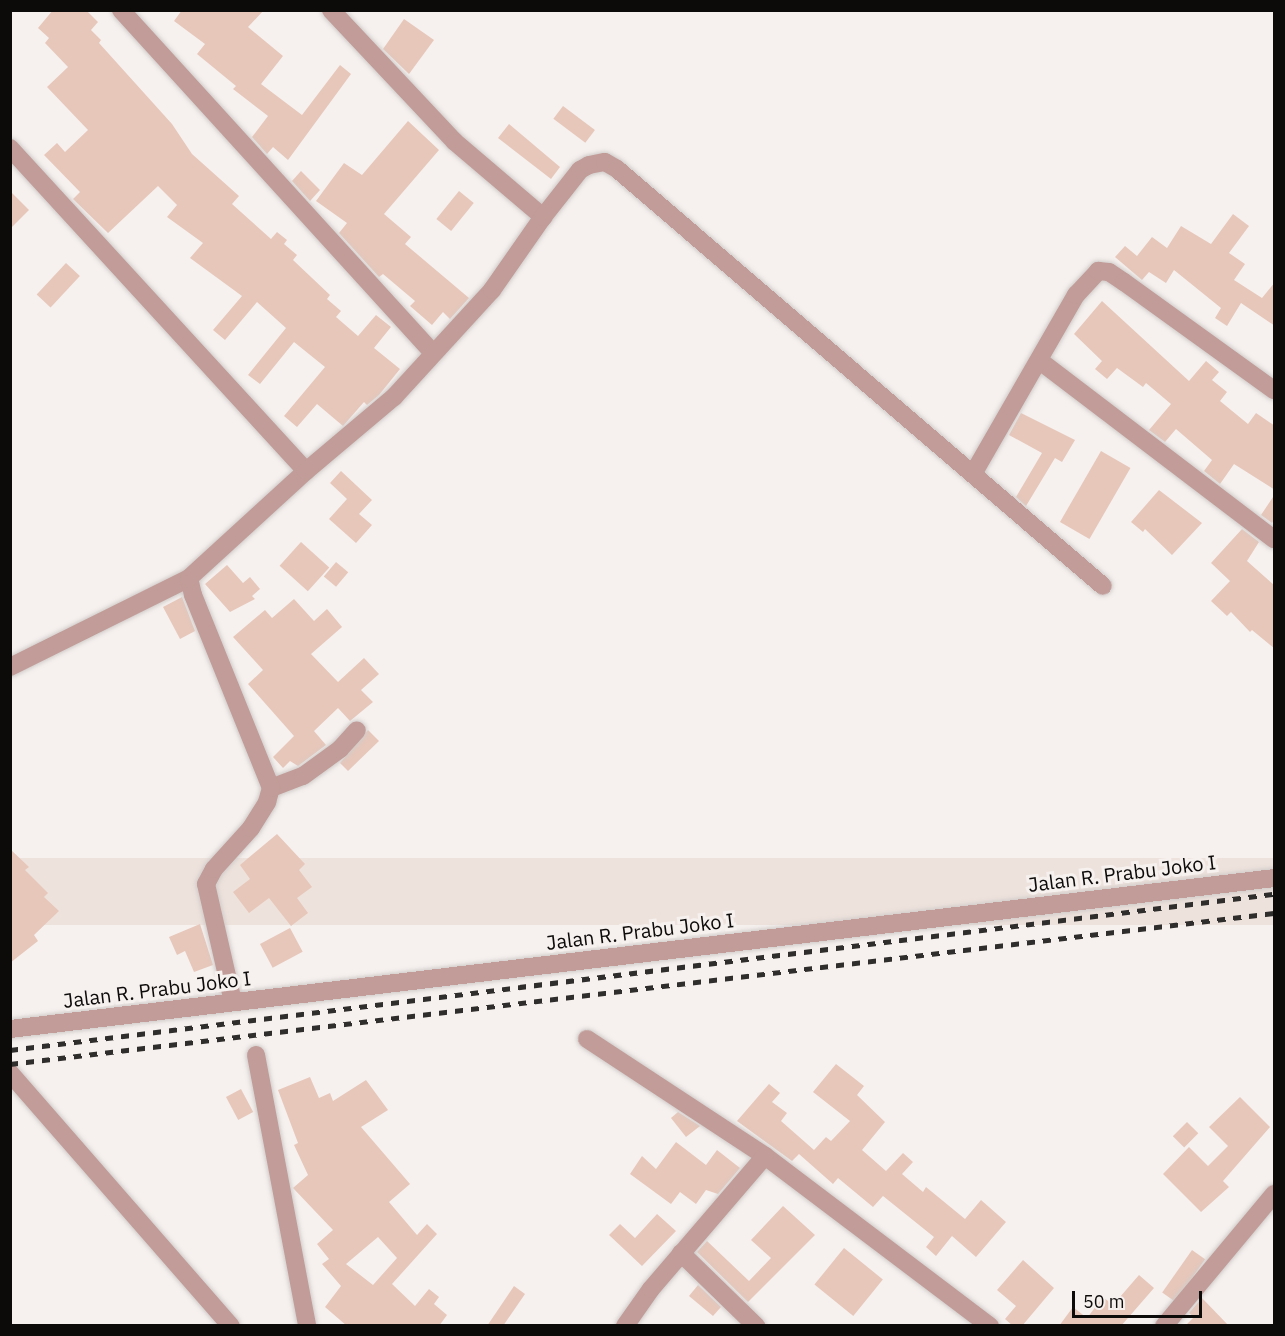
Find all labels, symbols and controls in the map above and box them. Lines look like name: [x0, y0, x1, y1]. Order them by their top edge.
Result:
street label: Jalan R. Prabu Joko I: [1027, 850, 1217, 896]
street label: Jalan R. Prabu Joko I: [545, 908, 735, 954]
street label: Jalan R. Prabu Joko I: [62, 966, 252, 1012]
scale bar: [1075, 1279, 1206, 1317]
text: 50 m: [1083, 1290, 1125, 1313]

